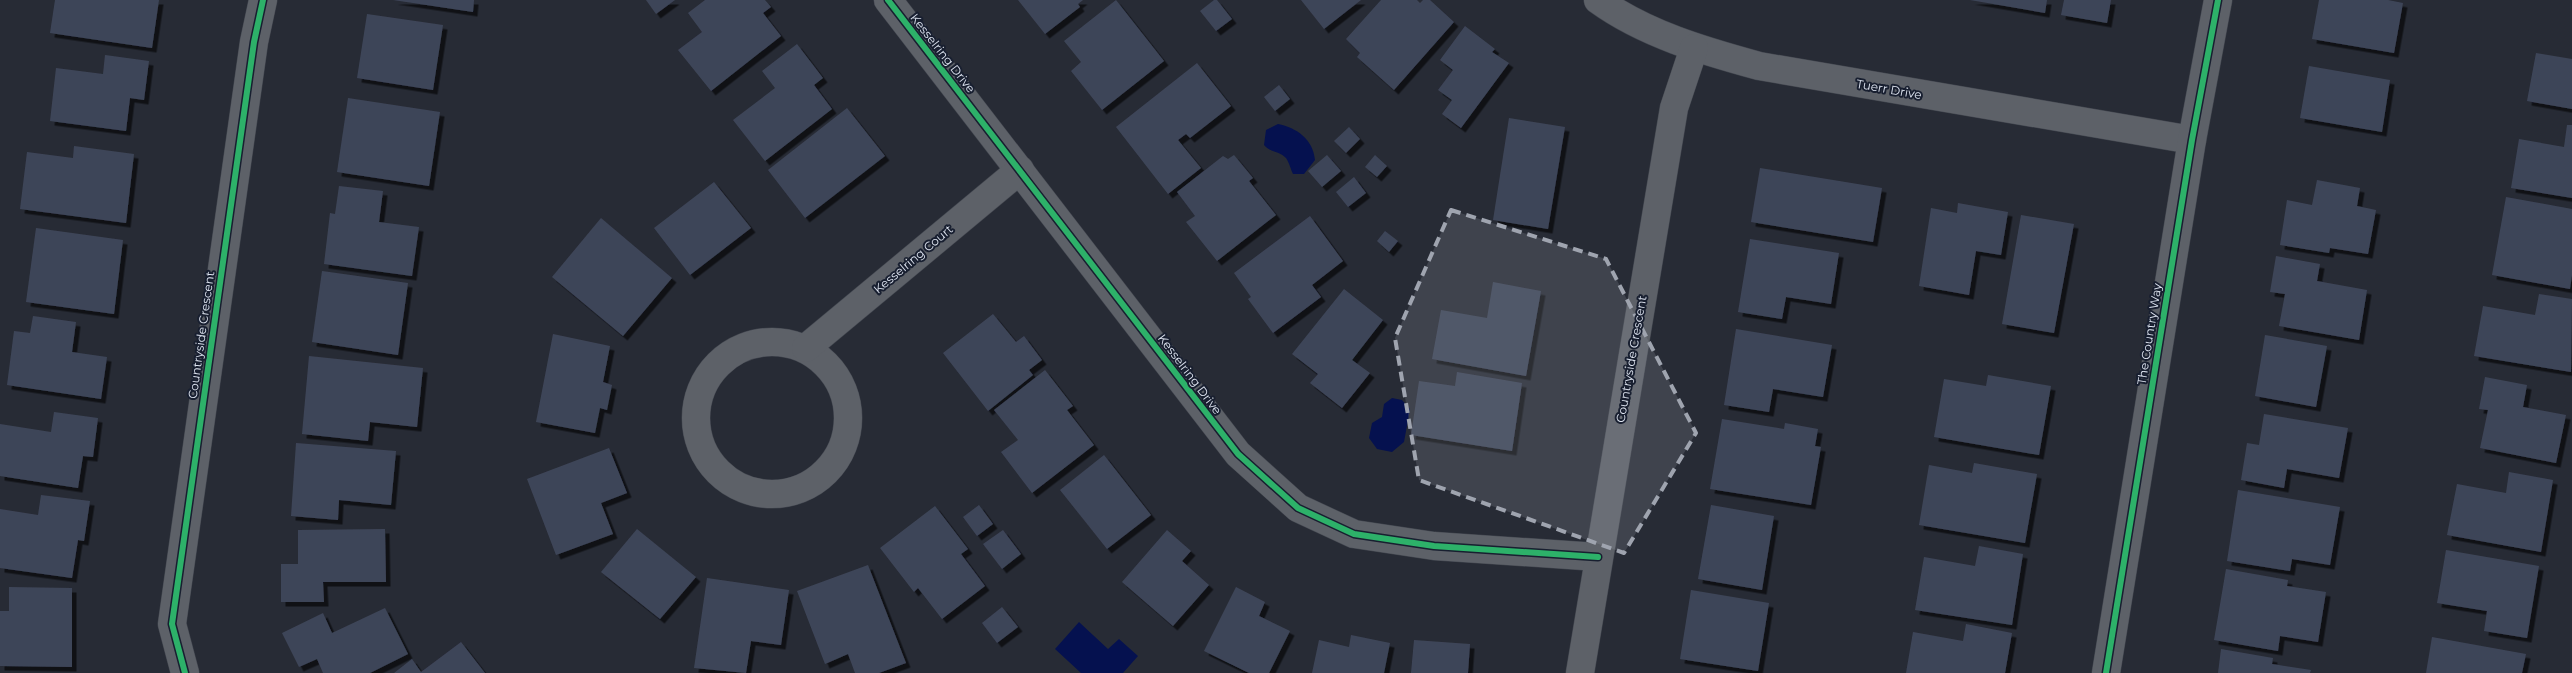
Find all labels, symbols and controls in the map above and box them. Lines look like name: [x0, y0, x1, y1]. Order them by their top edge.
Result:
street label: Kesselring Drive: [907, 10, 979, 96]
street label: Tuerr Drive: [1855, 76, 1923, 102]
street label: Kesselring Court: [870, 221, 956, 296]
street label: Countryside Crescent: [185, 270, 217, 400]
street label: The Country Way: [2134, 282, 2165, 386]
street label: Countryside Crescent: [1612, 294, 1650, 424]
street label: Kesselring Drive: [1155, 331, 1225, 417]

